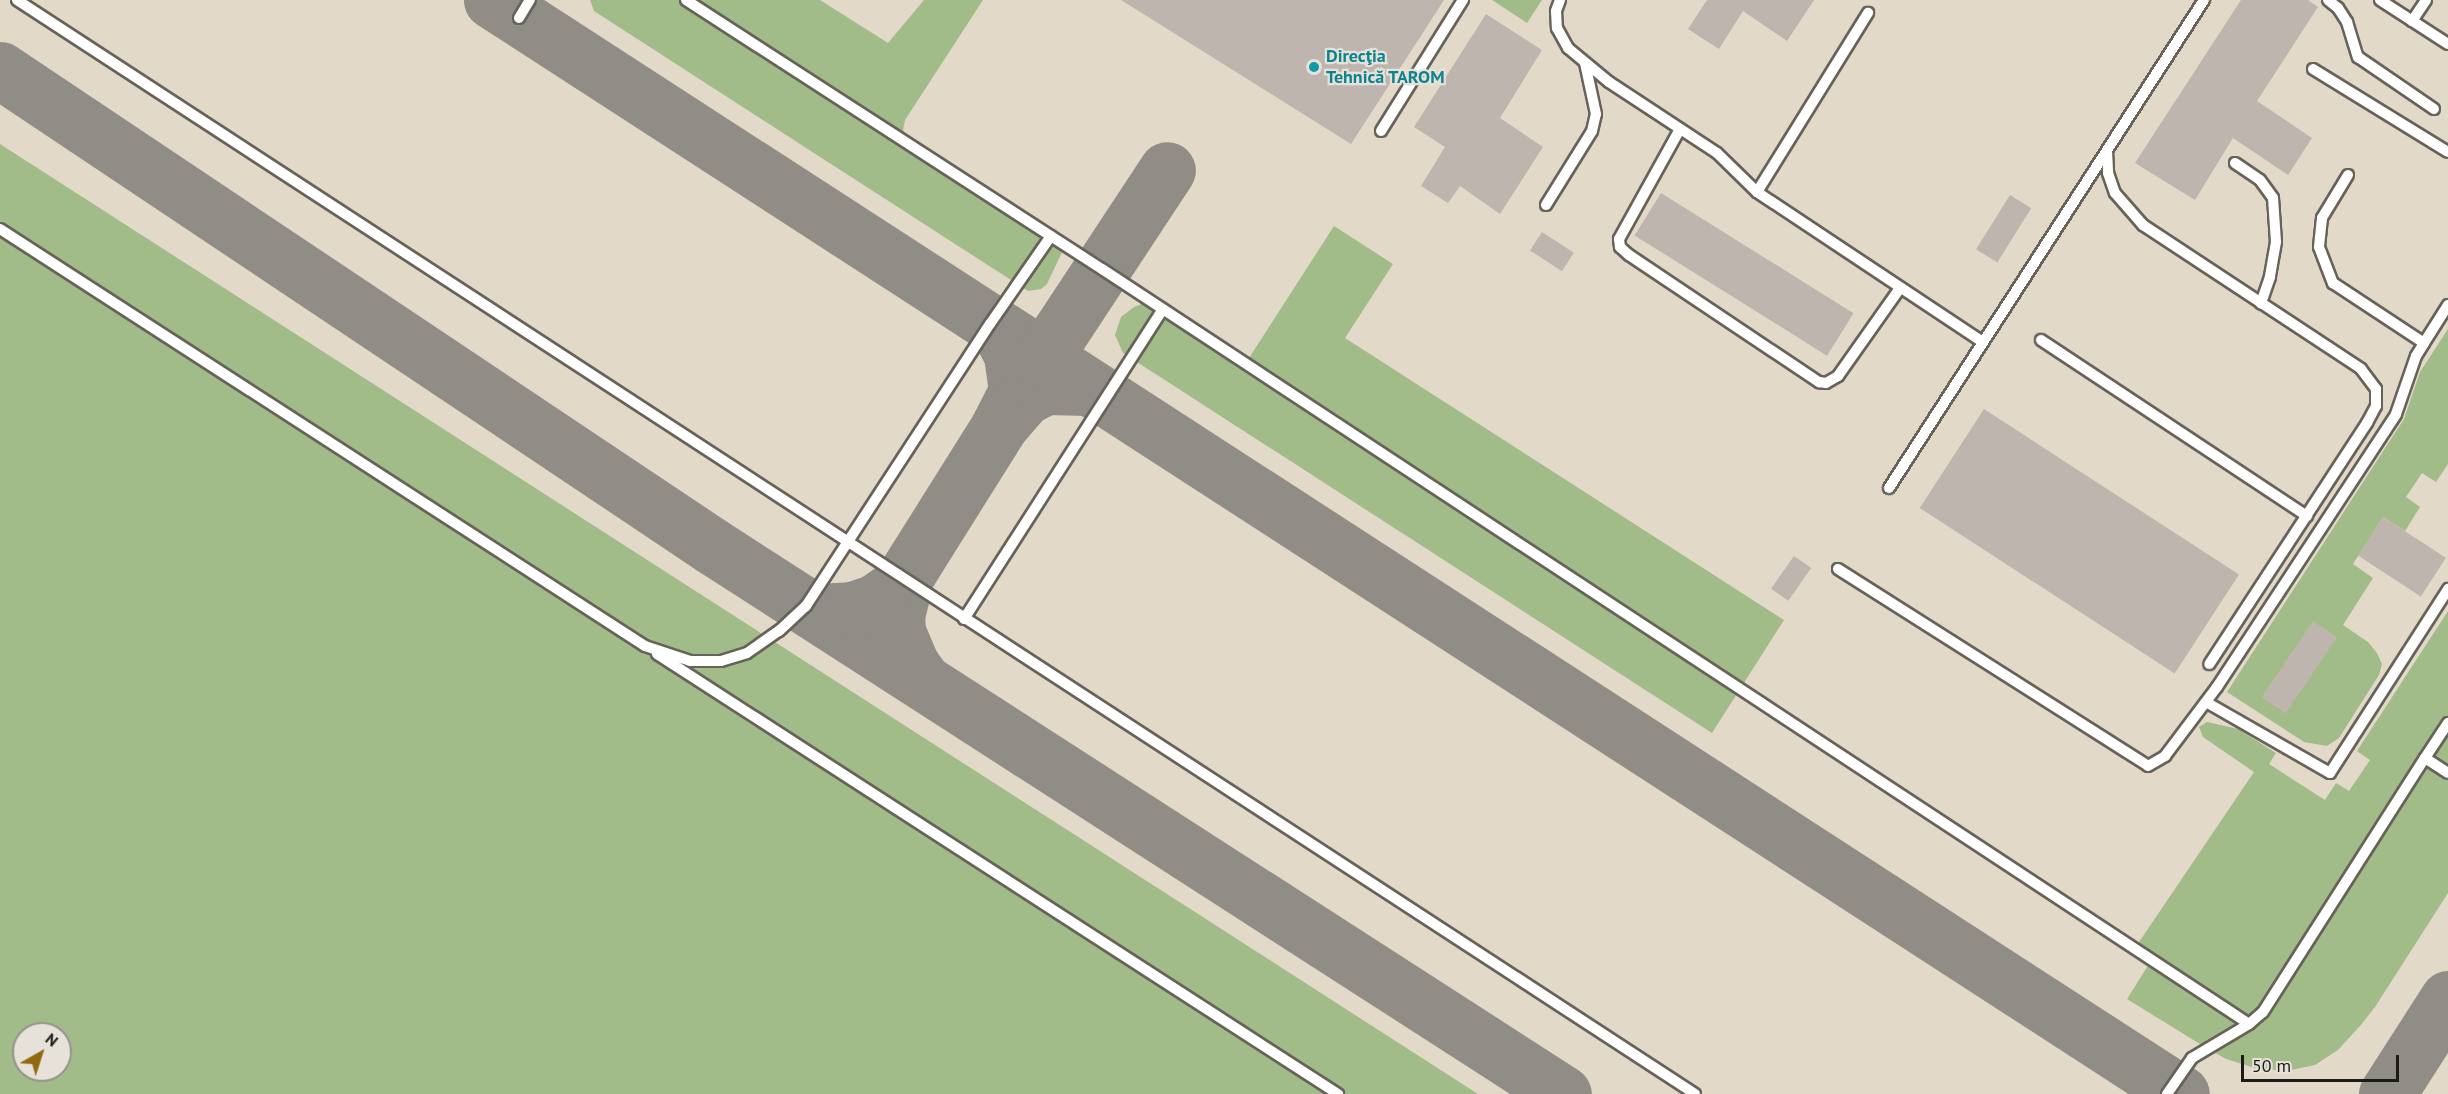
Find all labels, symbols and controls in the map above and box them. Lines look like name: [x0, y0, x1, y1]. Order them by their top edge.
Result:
place label: Direcţia Tehnică TAROM: [1326, 46, 1445, 88]
marker: Direcţia Tehnică TAROM: [1307, 60, 1321, 74]
north arrow: [12, 1022, 72, 1082]
text: N: [42, 1028, 62, 1051]
scale bar: [2244, 1043, 2402, 1081]
text: 50 m: [2252, 1054, 2291, 1077]

